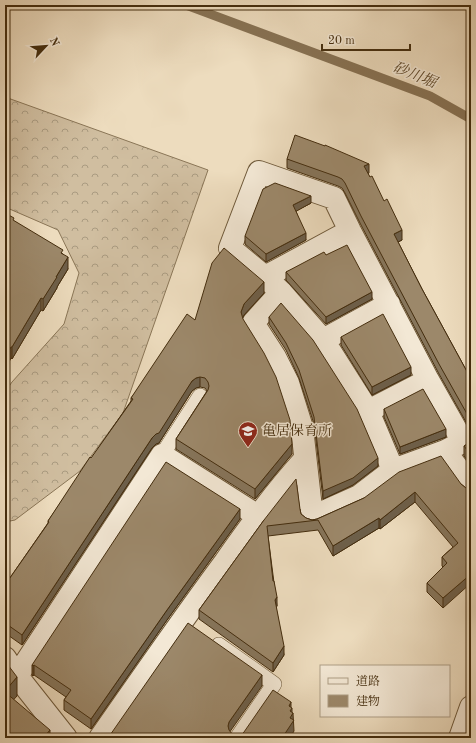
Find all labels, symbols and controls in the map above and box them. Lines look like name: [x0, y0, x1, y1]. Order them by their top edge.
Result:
north arrow: [26, 26, 66, 66]
scale bar: [322, 26, 410, 52]
text: 20 m: [328, 35, 355, 47]
text: N: [47, 36, 61, 49]
water label: 砂川堀: [390, 59, 441, 93]
school or university icon: 亀居保育所: [237, 420, 259, 448]
place label: 亀居保育所: [262, 423, 332, 438]
legend: [320, 665, 450, 717]
text: 道路: [356, 674, 380, 688]
text: 建物: [356, 694, 380, 708]

